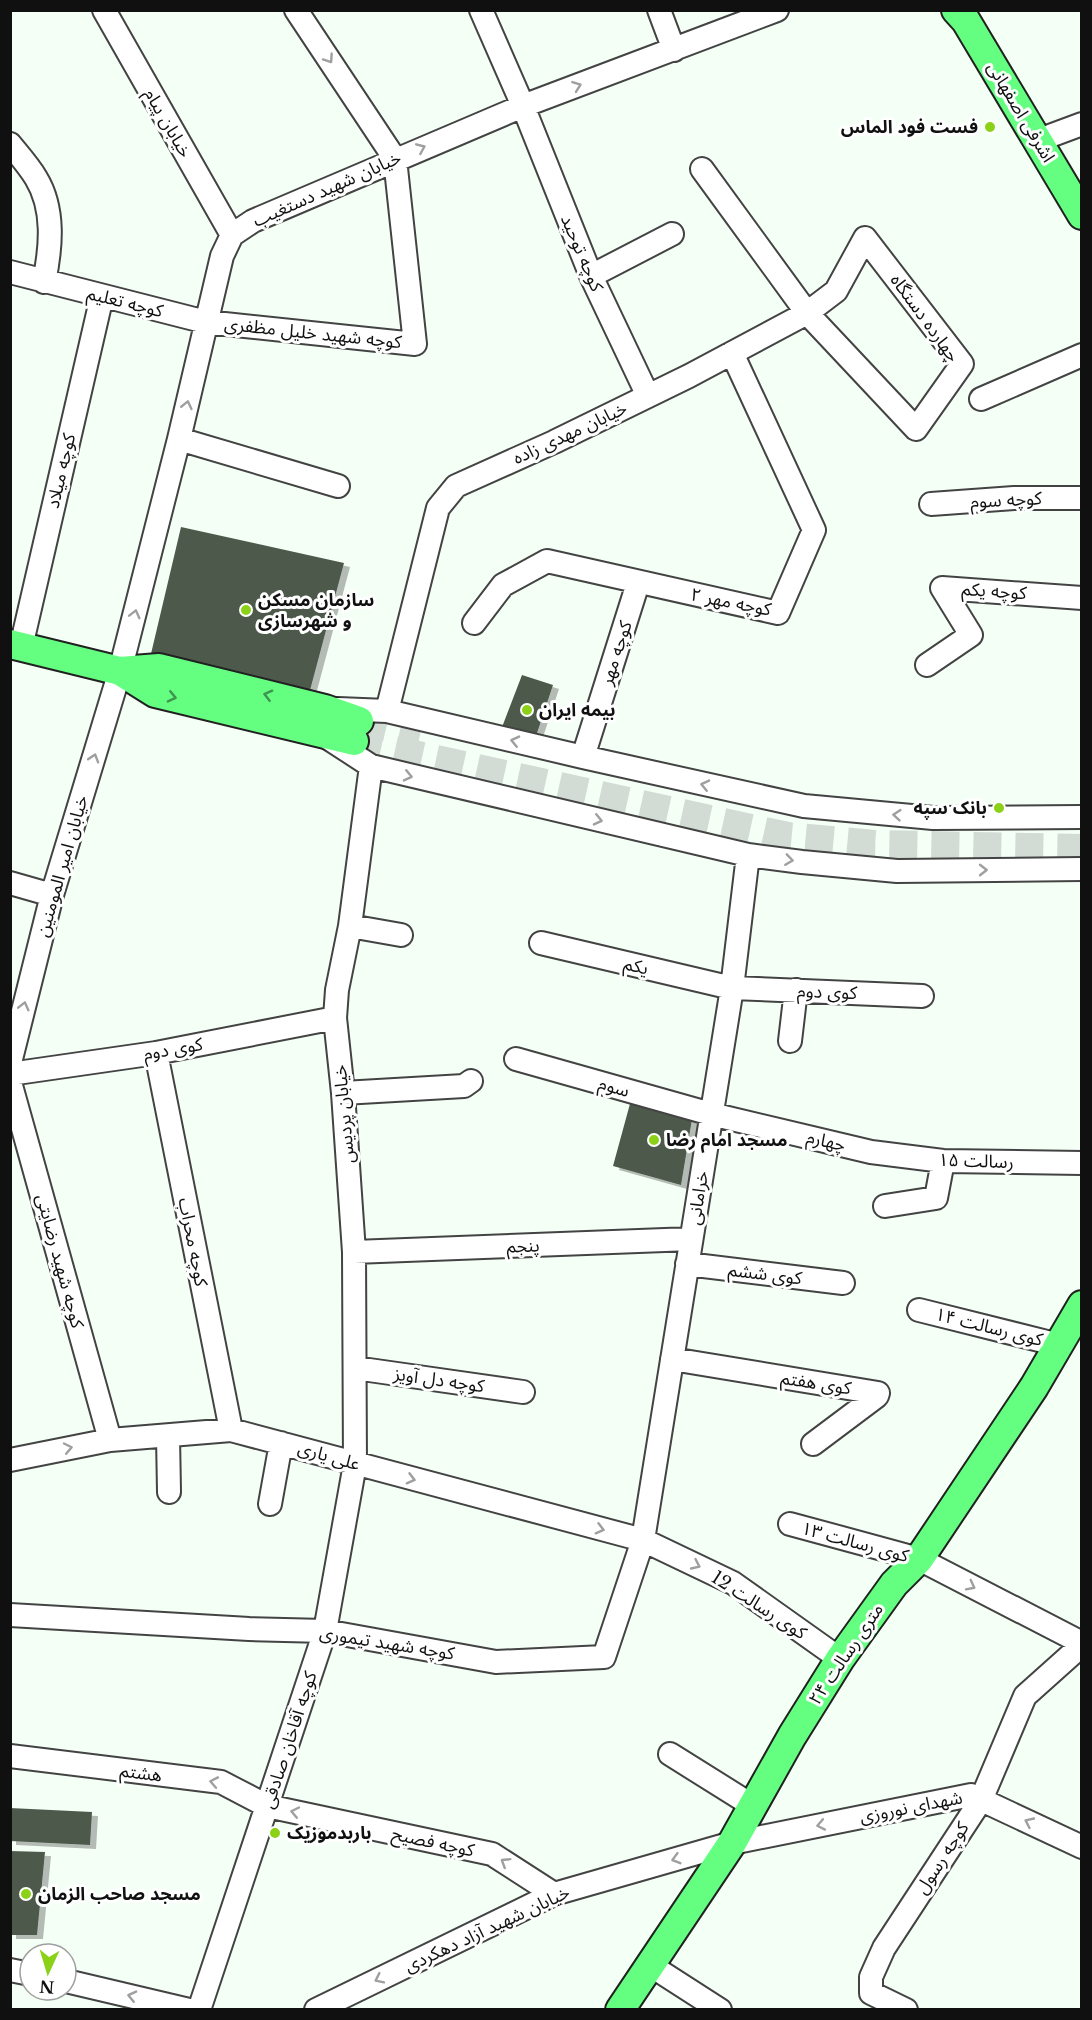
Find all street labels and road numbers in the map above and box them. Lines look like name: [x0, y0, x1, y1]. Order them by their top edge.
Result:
street label: اشرفی اصفهانی: [982, 58, 1060, 166]
street label: خیابان پیام: [137, 85, 197, 163]
street label: خیابان شهید دستغیب: [249, 146, 405, 232]
street label: کوچه توحید: [556, 211, 608, 295]
street label: چهارده دستگاه: [886, 270, 964, 366]
street label: کوچه تعلیم: [84, 282, 166, 324]
street label: کوچه شهید خلیل مظفری: [223, 313, 403, 353]
street label: خیابان مهدی زاده: [509, 397, 631, 469]
street label: کوچه میلاد: [42, 431, 80, 510]
street label: کوچه سوم: [970, 487, 1043, 516]
street label: کوچه یکم: [961, 578, 1028, 606]
street label: کوچه مهر ۲: [689, 583, 774, 621]
street label: کوچه مهر: [595, 618, 637, 689]
street label: خیابان امیر المومنین: [31, 793, 93, 939]
street label: یکم: [621, 953, 650, 981]
street label: کوی دوم: [796, 980, 858, 1007]
street label: کوی دوم: [141, 1033, 206, 1068]
street label: خیابان پردیس: [329, 1064, 359, 1164]
street label: سوم: [595, 1072, 632, 1105]
street label: چهارم: [804, 1126, 848, 1159]
street label: رسالت ۱۵: [938, 1149, 1014, 1173]
street label: خرامانی: [683, 1169, 713, 1227]
street label: کوچه شهید رضایتی: [31, 1191, 89, 1331]
street label: کوچه محراب: [174, 1196, 213, 1289]
street label: پنجم: [506, 1234, 540, 1260]
street label: کوی ششم: [727, 1259, 804, 1292]
street label: کوی رسالت ۱۴: [933, 1303, 1046, 1351]
street label: کوچه دل آویز: [391, 1363, 486, 1397]
street label: کوی هفتم: [779, 1367, 853, 1401]
street label: علی یاری: [295, 1437, 363, 1475]
street label: کوی رسالت ۱۳: [799, 1517, 912, 1567]
street label: کوی رسالت 12: [707, 1566, 811, 1644]
street label: ۲۴ متری رسالت: [804, 1599, 888, 1709]
street label: کوچه شهید تیموری: [318, 1621, 457, 1665]
street label: کوچه آقاخان صادقی: [256, 1668, 322, 1811]
street label: هشتم: [118, 1759, 163, 1788]
street label: شهدای نوروزی: [858, 1786, 964, 1828]
street label: کوچه رسول: [911, 1817, 974, 1898]
street label: کوچه فصیح: [389, 1823, 477, 1864]
street label: خیابان شهید آزاد دهکردی: [401, 1881, 573, 1977]

